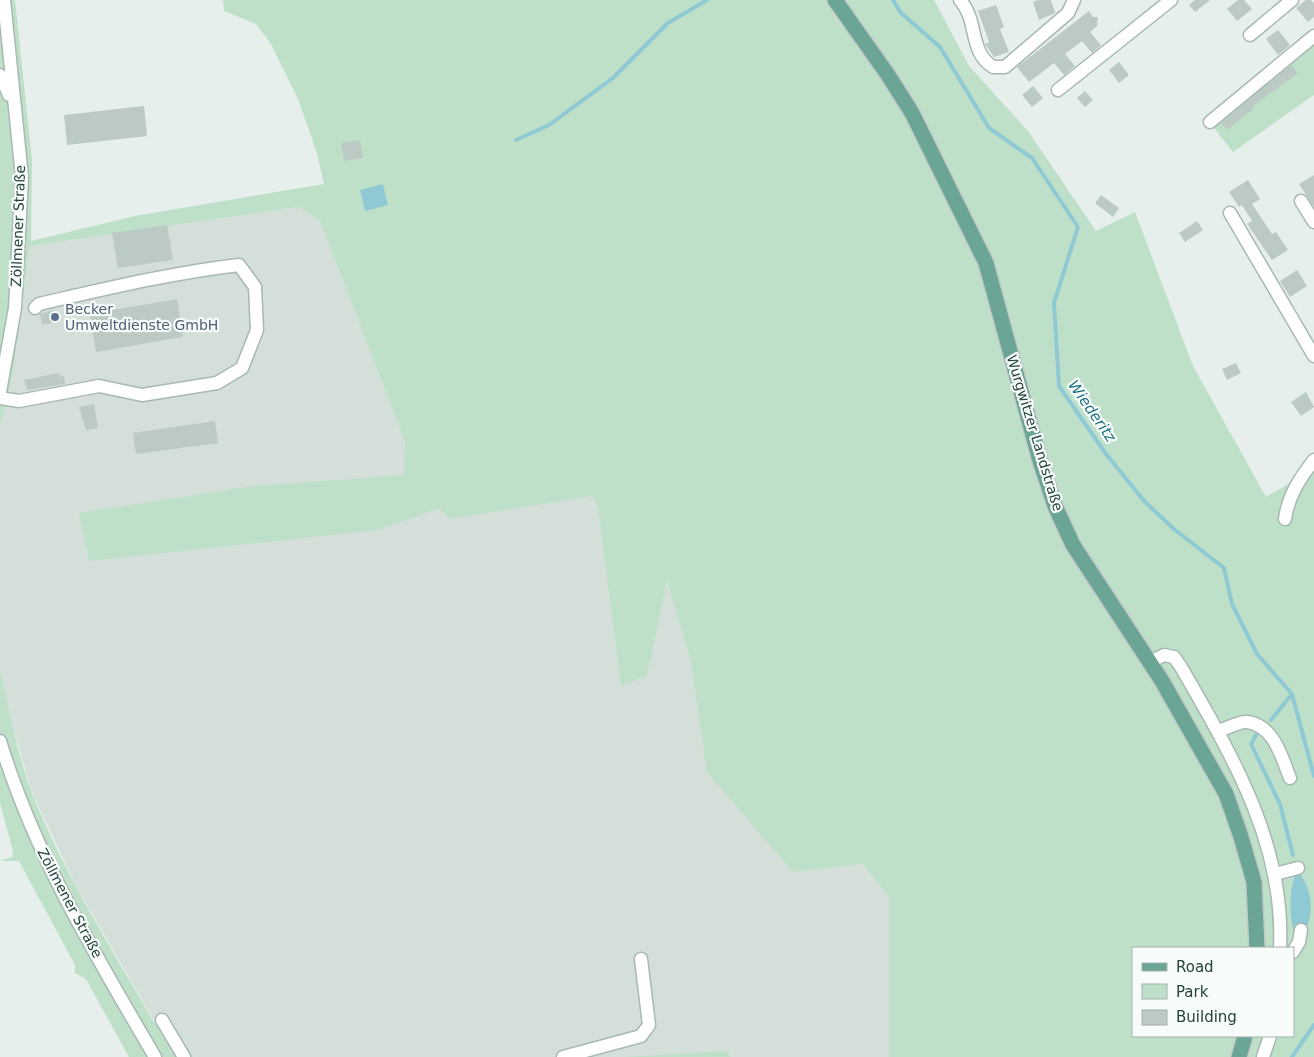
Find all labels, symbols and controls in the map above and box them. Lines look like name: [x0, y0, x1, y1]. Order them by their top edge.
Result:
street label: Zöllmener Straße: [8, 165, 28, 287]
place label: Becker Umweltdienste GmbH: [65, 301, 218, 333]
marker: Becker Umweltdienste GmbH: [49, 311, 61, 323]
street label: Wurgwitzer Landstraße: [1004, 353, 1066, 513]
water label: Wiederitz: [1064, 377, 1120, 446]
street label: Zöllmener Straße: [34, 845, 106, 961]
legend: [1132, 947, 1294, 1037]
text: Road: [1176, 958, 1214, 976]
text: Park: [1176, 983, 1209, 1001]
text: Building: [1176, 1008, 1237, 1026]

